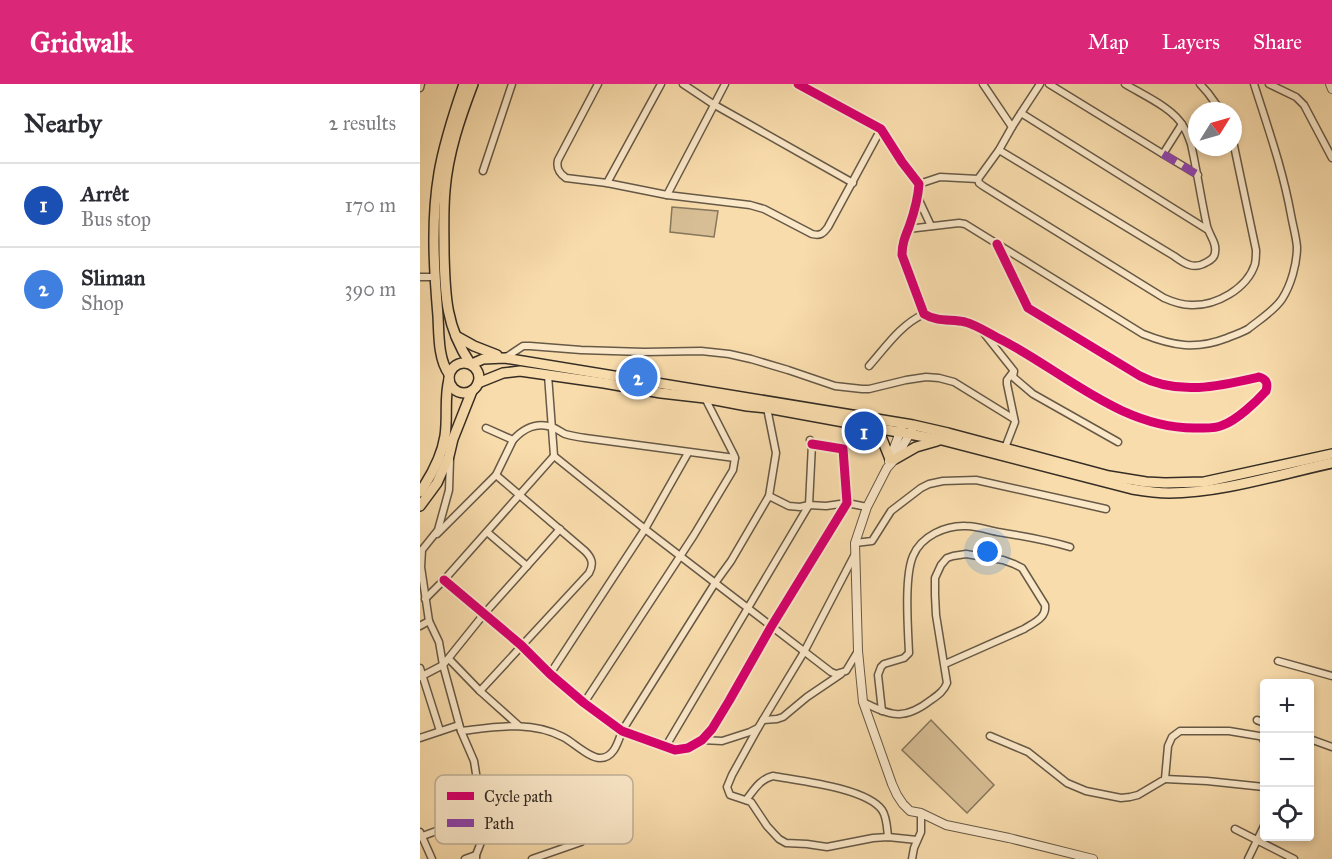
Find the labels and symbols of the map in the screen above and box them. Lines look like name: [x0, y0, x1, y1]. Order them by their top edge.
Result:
north arrow: [1188, 102, 1242, 156]
pin: 2: [618, 354, 658, 400]
pin: 1: [844, 408, 884, 454]
your location: [973, 537, 1002, 566]
legend: [435, 775, 633, 844]
text: Cycle path: [484, 787, 553, 806]
text: Path: [484, 814, 514, 833]

